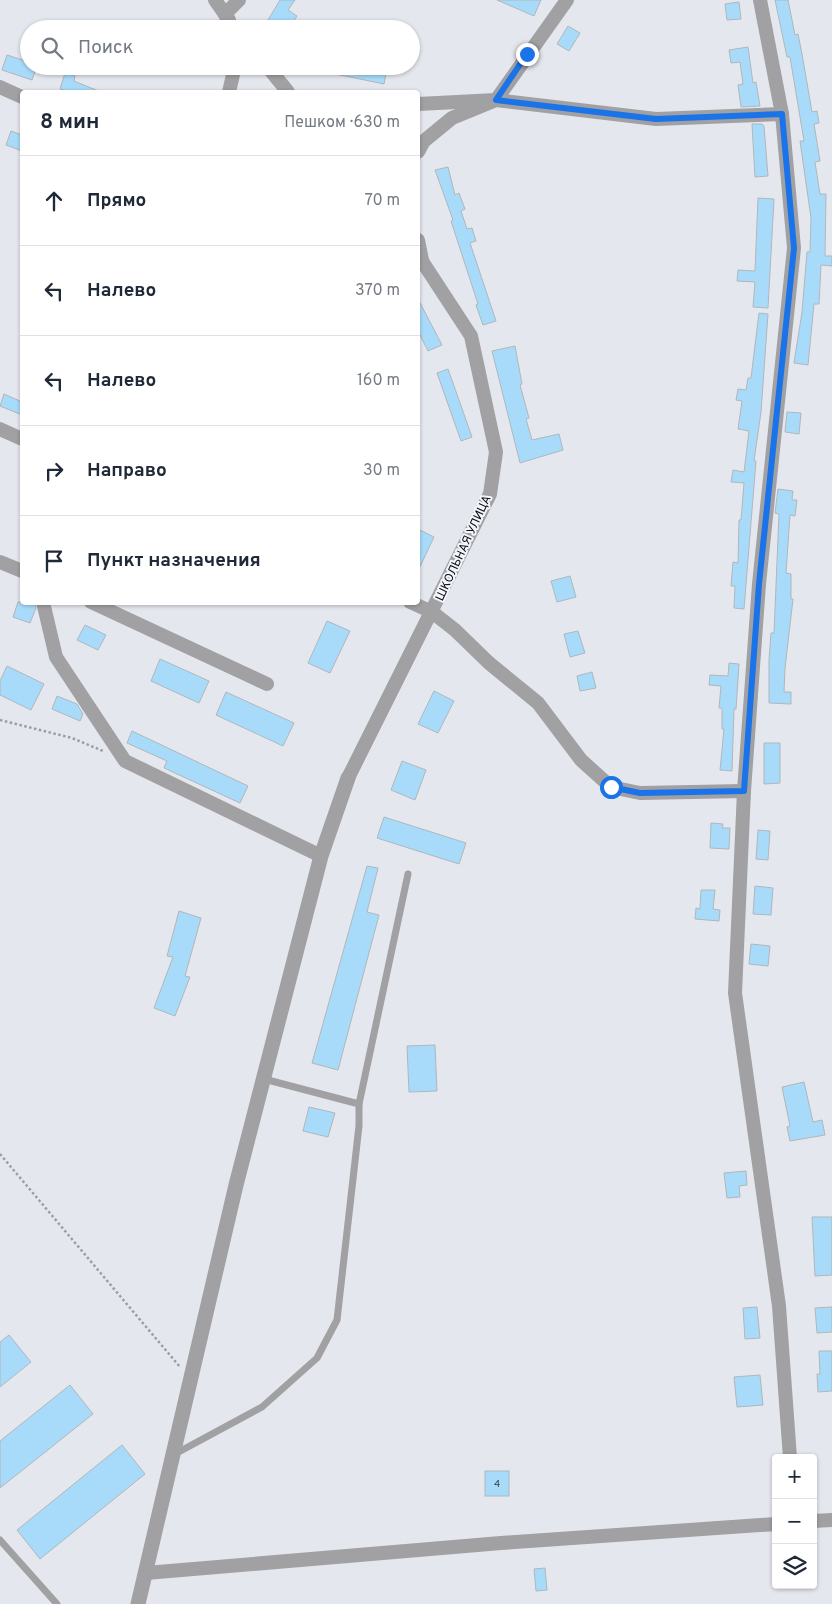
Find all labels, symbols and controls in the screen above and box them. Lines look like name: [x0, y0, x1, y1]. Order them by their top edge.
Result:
search box: [20, 20, 420, 75]
icon: search: [38, 34, 66, 62]
text: Поиск: [78, 36, 134, 60]
route end: [516, 43, 539, 66]
text: 8 мин: [40, 109, 99, 136]
text: Пешком · 630 m: [284, 113, 400, 133]
icon: ahead: [40, 187, 68, 215]
text: Прямо: [87, 189, 146, 213]
text: 70 m: [365, 191, 400, 211]
icon: left: [40, 277, 68, 305]
text: Налево: [87, 279, 156, 303]
text: 370 m: [355, 281, 400, 301]
icon: left: [40, 367, 68, 395]
text: Налево: [87, 369, 156, 393]
text: 160 m: [357, 371, 400, 391]
icon: right: [40, 457, 68, 485]
text: Направо: [87, 459, 167, 483]
text: 30 m: [363, 461, 400, 481]
street label: ШКОЛЬНАЯ УЛИЦА: [432, 493, 495, 604]
icon: arrive: [40, 547, 68, 575]
text: Пункт назначения: [87, 549, 261, 573]
route start: [600, 776, 623, 799]
map controls: [772, 1454, 817, 1589]
button: +: [772, 1454, 817, 1499]
house number: 4: [494, 1478, 500, 1491]
button: −: [772, 1499, 817, 1544]
button: layers: [772, 1544, 817, 1589]

